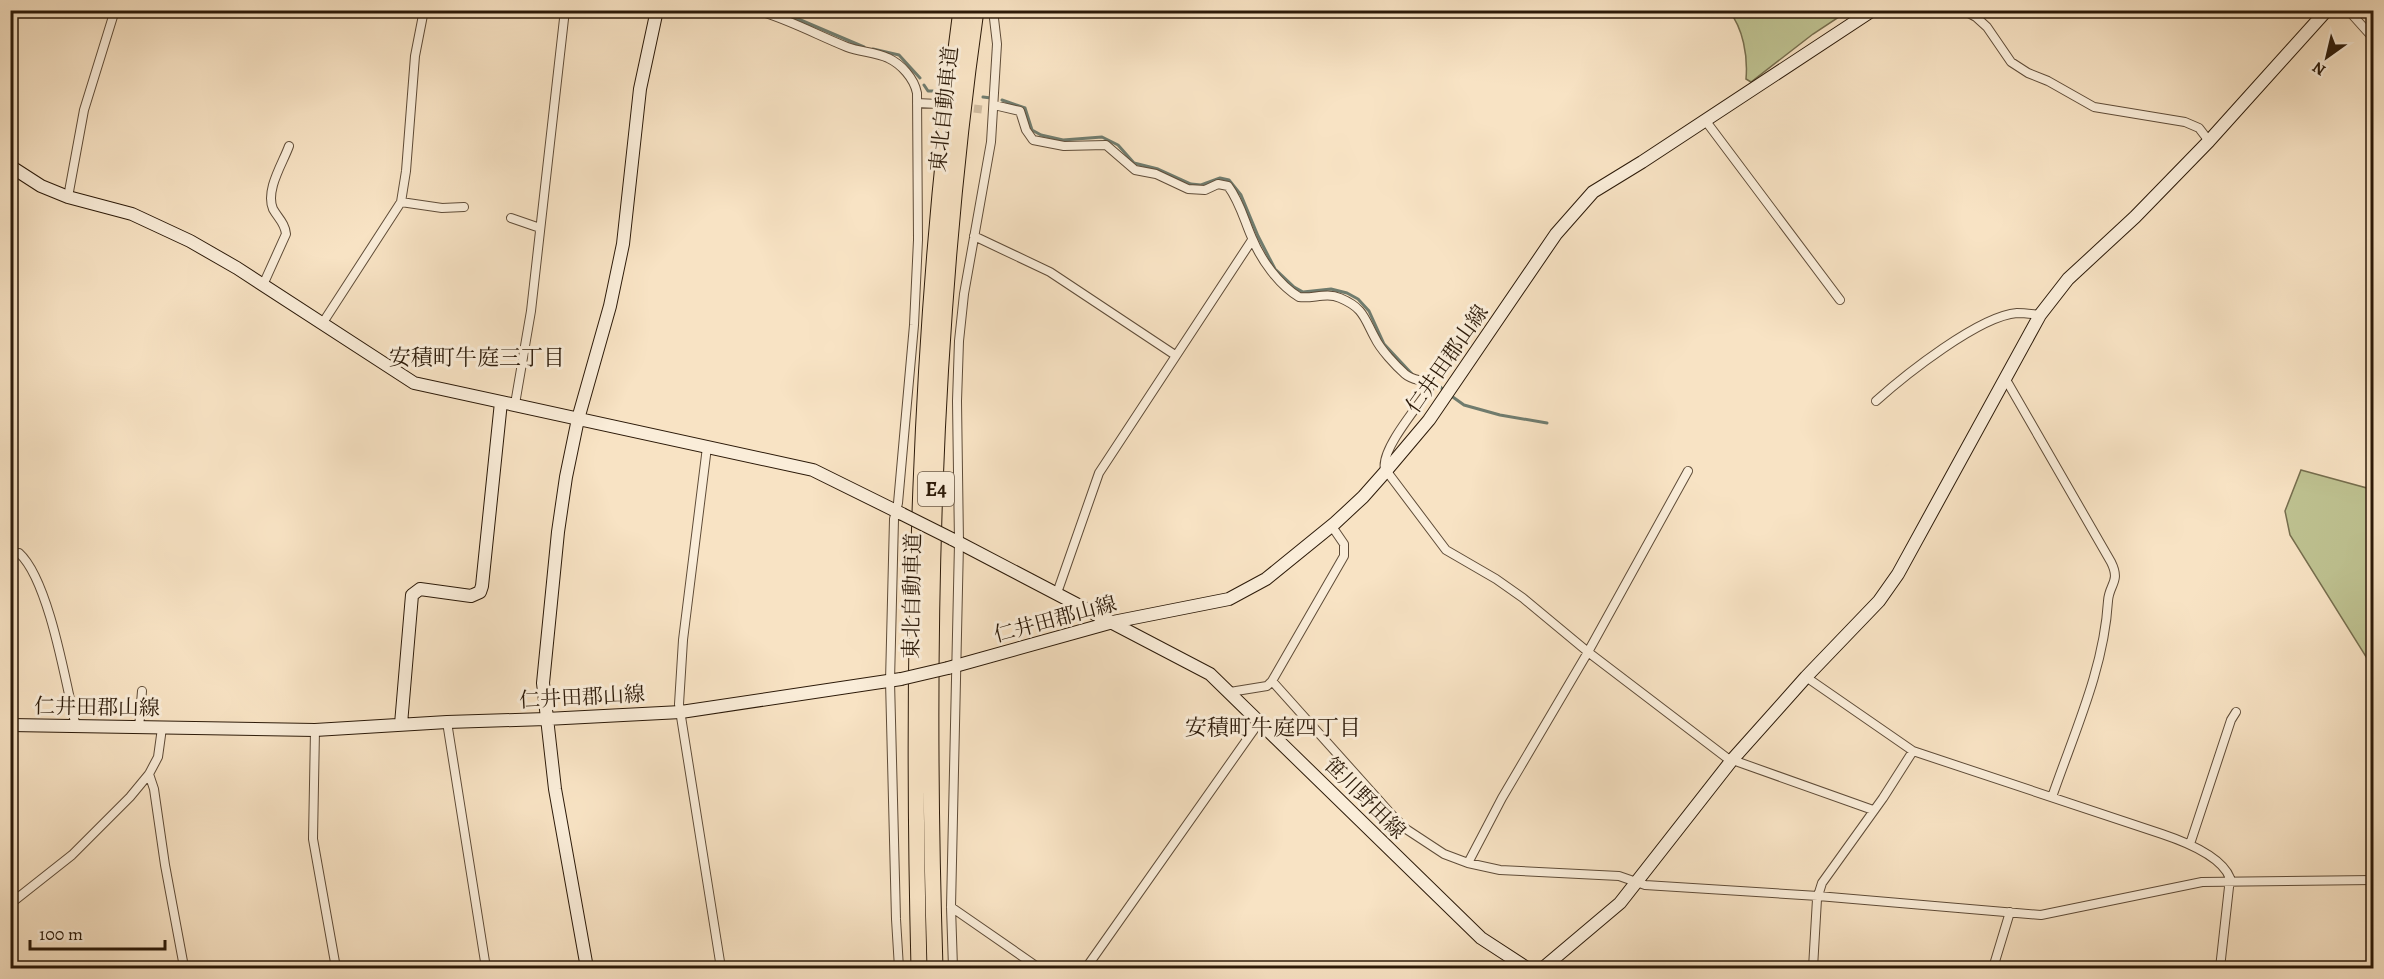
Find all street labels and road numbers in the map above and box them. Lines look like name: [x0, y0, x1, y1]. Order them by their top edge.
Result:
street label: 東北自動車道: [923, 45, 965, 173]
street label: 仁井田郡山線: [1399, 299, 1495, 419]
road number: E4: [918, 472, 954, 506]
street label: 東北自動車道: [897, 533, 927, 659]
street label: 仁井田郡山線: [991, 589, 1119, 649]
street label: 仁井田郡山線: [518, 680, 646, 714]
street label: 仁井田郡山線: [34, 692, 160, 722]
street label: 笹川野田線: [1318, 751, 1412, 845]

